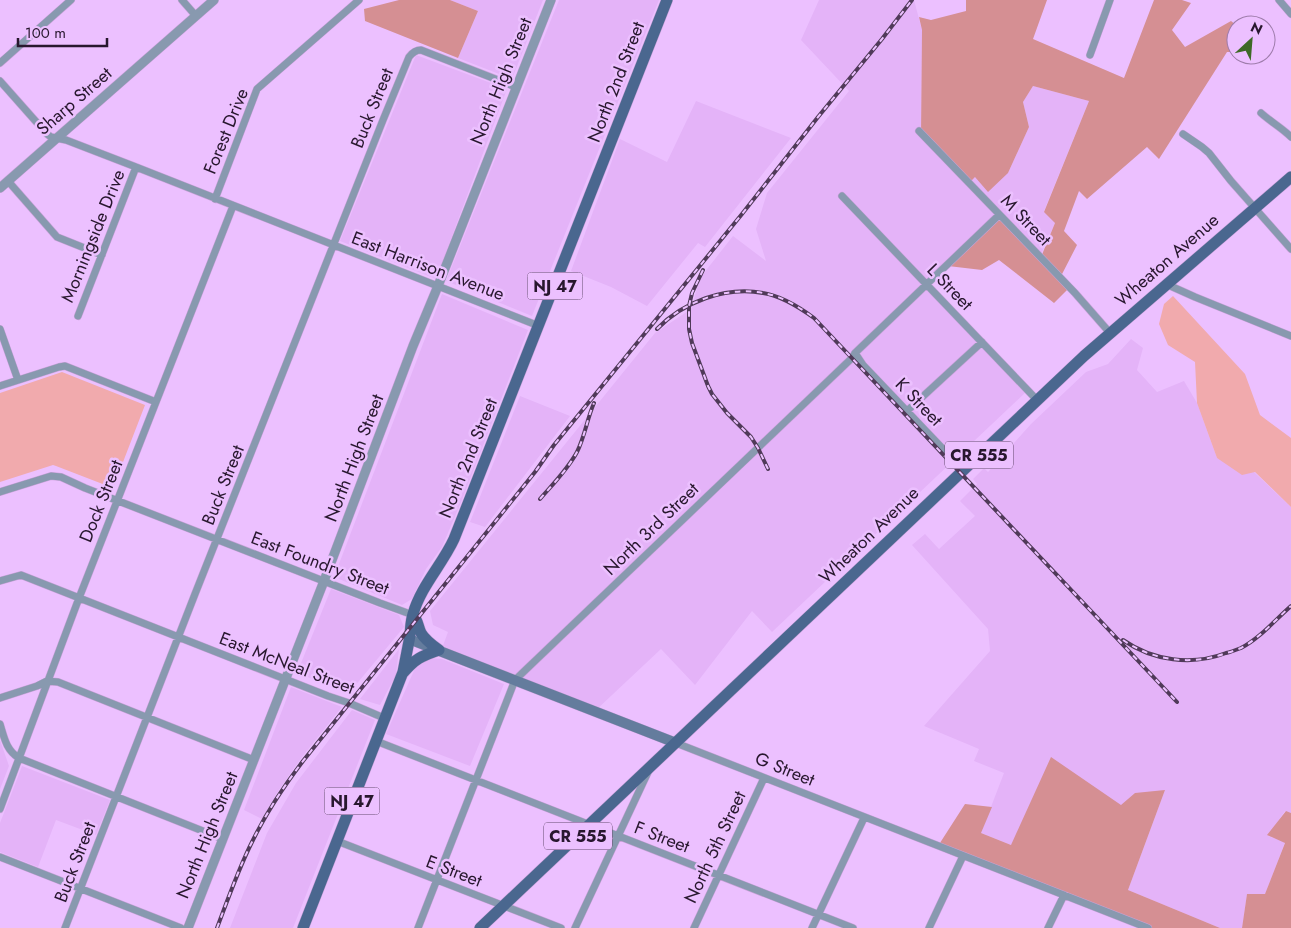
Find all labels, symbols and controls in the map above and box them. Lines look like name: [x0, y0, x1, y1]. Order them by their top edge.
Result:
street label: North High Street: [464, 13, 539, 148]
scale bar: [18, 15, 106, 47]
north arrow: [1226, 15, 1276, 65]
street label: North 2nd Street: [581, 17, 651, 146]
text: N: [1247, 17, 1266, 40]
text: 100 m: [25, 22, 66, 44]
street label: Sharp Street: [30, 60, 118, 141]
street label: Buck Street: [344, 63, 400, 152]
street label: Forest Drive: [197, 84, 255, 178]
street label: Morningside Drive: [54, 166, 132, 306]
street label: M Street: [995, 188, 1058, 252]
street label: Wheaton Avenue: [1109, 207, 1225, 313]
street label: East Harrison Avenue: [348, 225, 508, 307]
street label: L Street: [921, 258, 979, 317]
road number: NJ 47: [528, 272, 582, 300]
street label: K Street: [889, 372, 949, 433]
street label: North High Street: [318, 390, 391, 526]
street label: North 2nd Street: [432, 393, 504, 522]
street label: Buck Street: [195, 440, 251, 529]
road number: CR 555: [945, 442, 1013, 468]
street label: Dock Street: [73, 455, 130, 546]
street label: North 3rd Street: [597, 476, 705, 581]
street label: Wheaton Avenue: [813, 480, 925, 590]
street label: East Foundry Street: [247, 525, 393, 602]
street label: East McNeal Street: [216, 625, 359, 701]
street label: G Street: [751, 745, 819, 793]
street label: North High Street: [170, 767, 245, 902]
street label: North 5th Street: [678, 786, 753, 908]
road number: NJ 47: [324, 788, 380, 814]
street label: F Street: [631, 815, 694, 860]
street label: Buck Street: [48, 817, 102, 906]
road number: CR 555: [544, 822, 612, 849]
street label: E Street: [422, 848, 486, 894]

